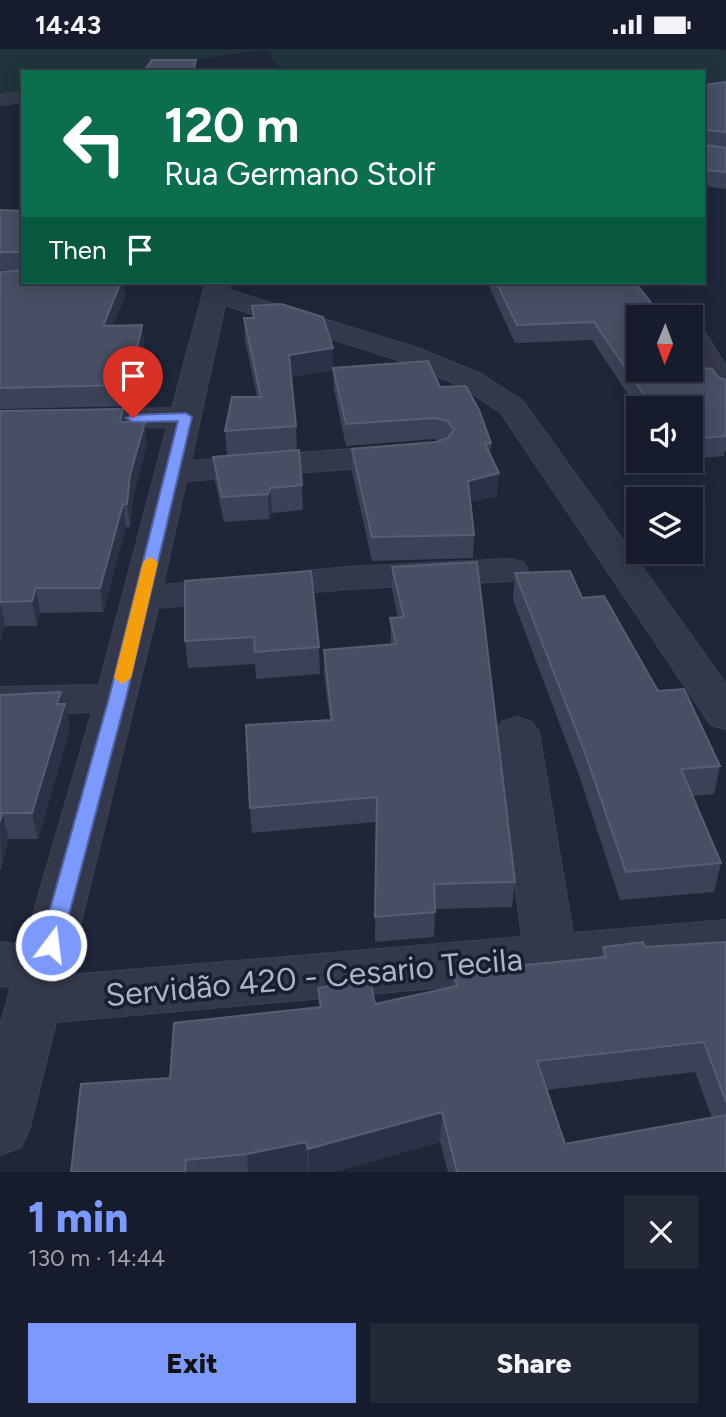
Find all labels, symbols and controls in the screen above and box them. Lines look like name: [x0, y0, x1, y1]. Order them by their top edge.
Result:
text: 14:43: [35, 9, 101, 41]
text: 120 m: [164, 95, 299, 154]
icon: left: [49, 98, 140, 189]
text: Rua Germano Stolf: [164, 155, 436, 193]
icon: arrive: [121, 231, 159, 269]
text: Then: [49, 234, 107, 266]
north arrow: [626, 305, 704, 381]
map controls: [626, 305, 703, 564]
pin: [103, 346, 163, 418]
icon: arrive: [114, 357, 152, 395]
button: sound: [626, 396, 703, 473]
button: layers: [626, 487, 703, 564]
position arrow: [14, 908, 88, 982]
street label: Servidão 420 - Cesario Tecila: [104, 940, 524, 1014]
text: 1 min: [28, 1192, 128, 1243]
button: close: [624, 1195, 698, 1269]
text: 130 m · 14:44: [28, 1244, 165, 1272]
button: Exit: [28, 1323, 356, 1403]
button: Share: [370, 1323, 698, 1403]

